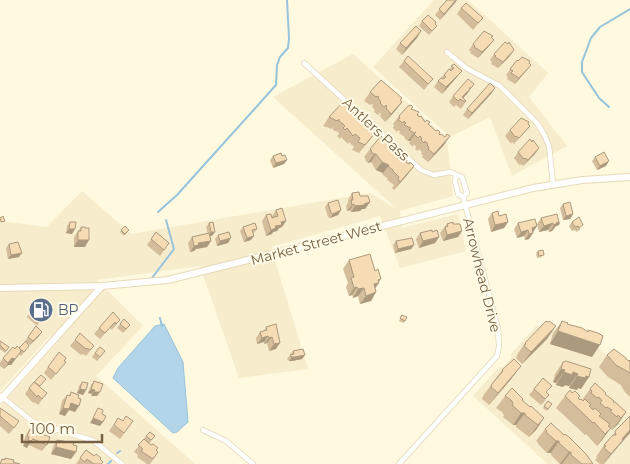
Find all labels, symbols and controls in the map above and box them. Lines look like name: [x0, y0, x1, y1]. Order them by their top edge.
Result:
street label: Antlers Pass: [339, 93, 413, 165]
street label: Arrowhead Drive: [459, 216, 505, 334]
street label: Market Street West: [249, 217, 384, 269]
fuel station icon: BP: [28, 297, 54, 323]
place label: BP: [58, 301, 79, 319]
scale bar: [22, 412, 102, 444]
text: 100 m: [30, 419, 75, 438]

